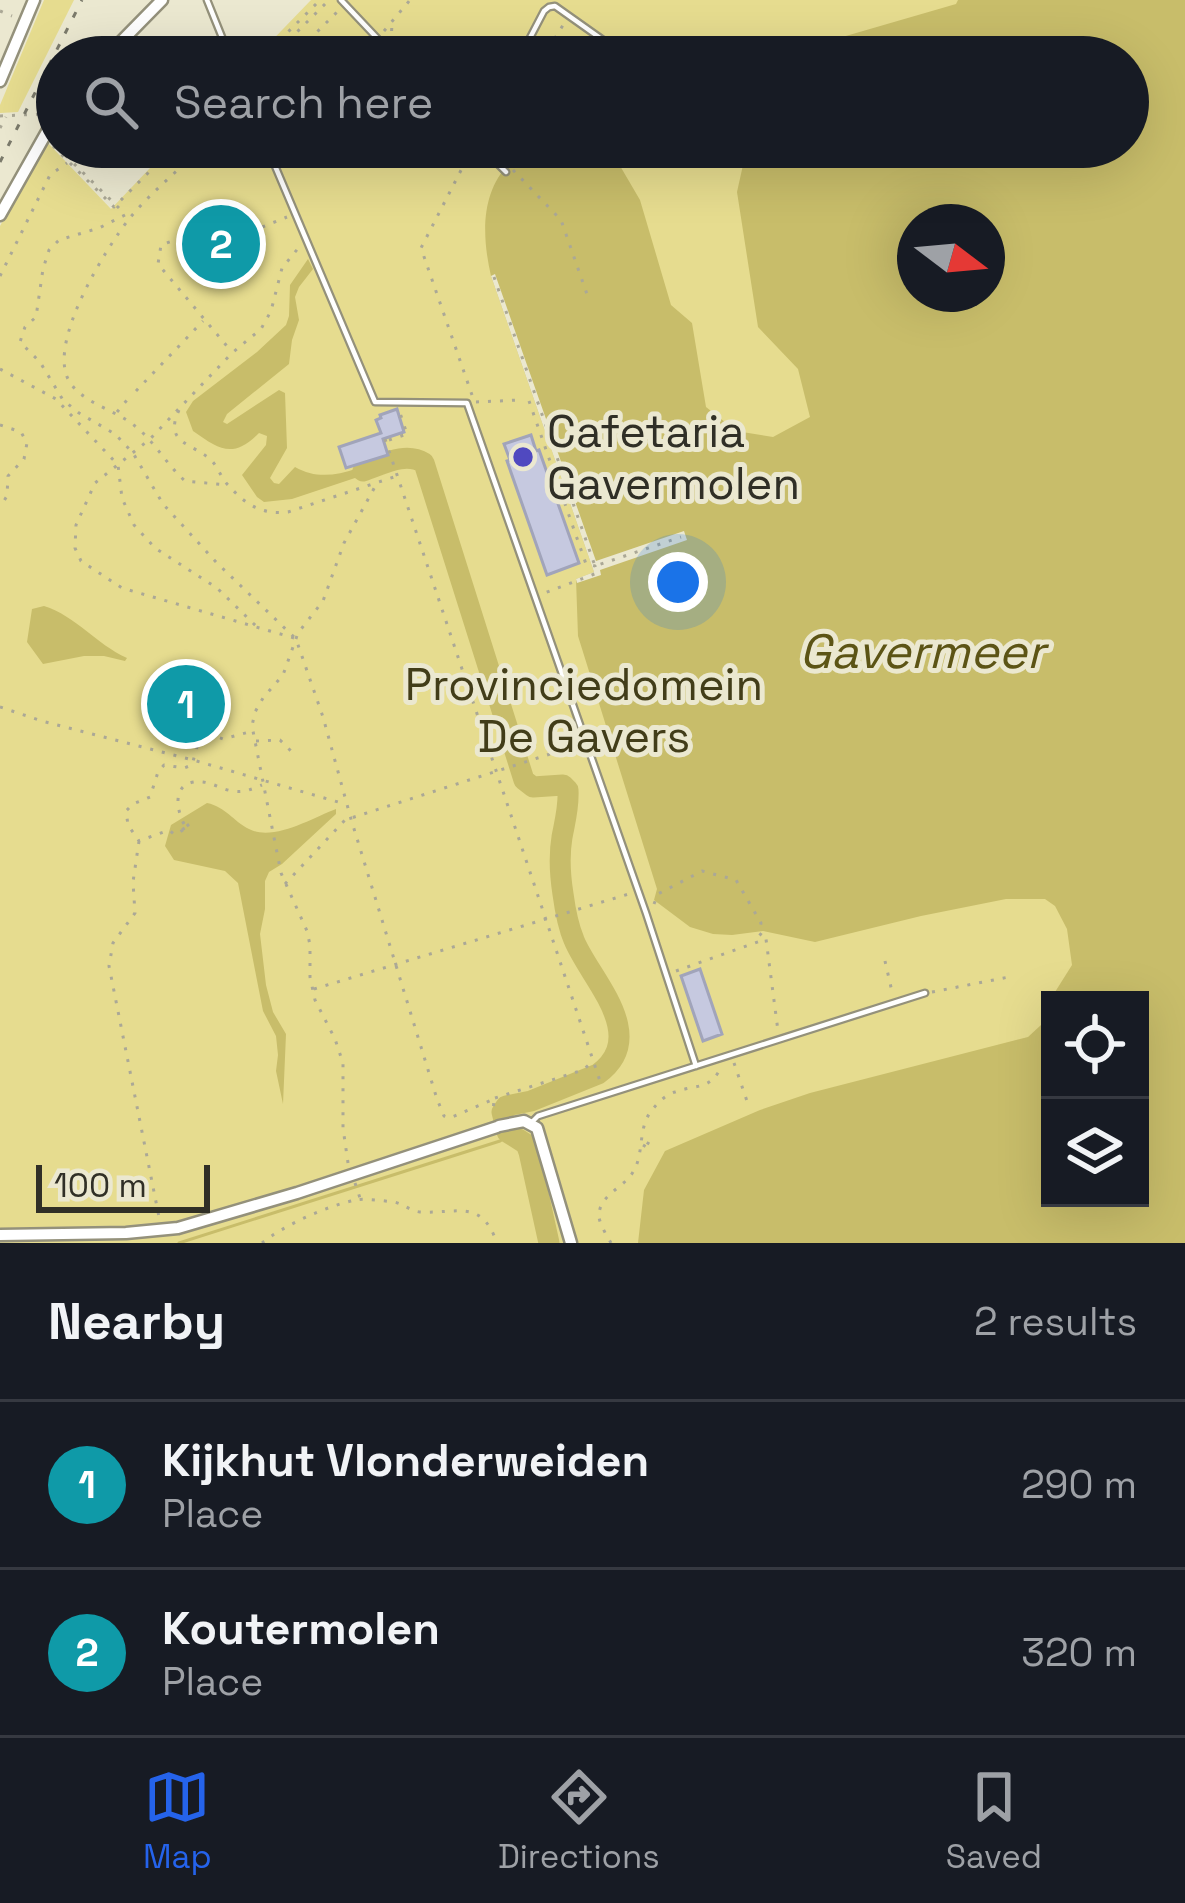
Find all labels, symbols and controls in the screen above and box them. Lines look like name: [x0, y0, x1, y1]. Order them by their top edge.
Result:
search box: [36, 36, 1149, 168]
icon: search: [78, 69, 144, 135]
text: Search here: [174, 74, 433, 131]
pin: 2: [182, 199, 260, 289]
north arrow: [897, 204, 1005, 312]
place label: Cafetaria Gavermolen: [547, 403, 800, 512]
marker: Cafetaria Gavermolen: [510, 444, 536, 470]
your location: [648, 552, 708, 612]
water label: Gavermeer: [799, 621, 1050, 682]
park label: Provinciedomein De Gavers: [405, 656, 763, 765]
pin: 1: [147, 659, 225, 749]
map controls: [1041, 991, 1149, 1207]
button: locate: [1041, 991, 1149, 1099]
button: layers: [1041, 1099, 1149, 1207]
scale bar: [36, 1159, 210, 1212]
text: 100 m: [54, 1165, 147, 1207]
text: Nearby: [48, 1289, 225, 1354]
text: 2 results: [974, 1297, 1137, 1346]
text: Kijkhut Vlonderweiden: [162, 1432, 649, 1489]
text: 1: [78, 1460, 96, 1509]
text: 290 m: [1021, 1460, 1137, 1509]
text: Place: [162, 1489, 263, 1538]
text: Koutermolen: [162, 1600, 440, 1657]
text: 2: [75, 1628, 99, 1677]
text: 320 m: [1021, 1628, 1137, 1677]
text: Place: [162, 1657, 263, 1706]
tab: Map: [143, 1764, 212, 1878]
tab: Directions: [498, 1764, 660, 1878]
tab: Saved: [946, 1764, 1042, 1878]

